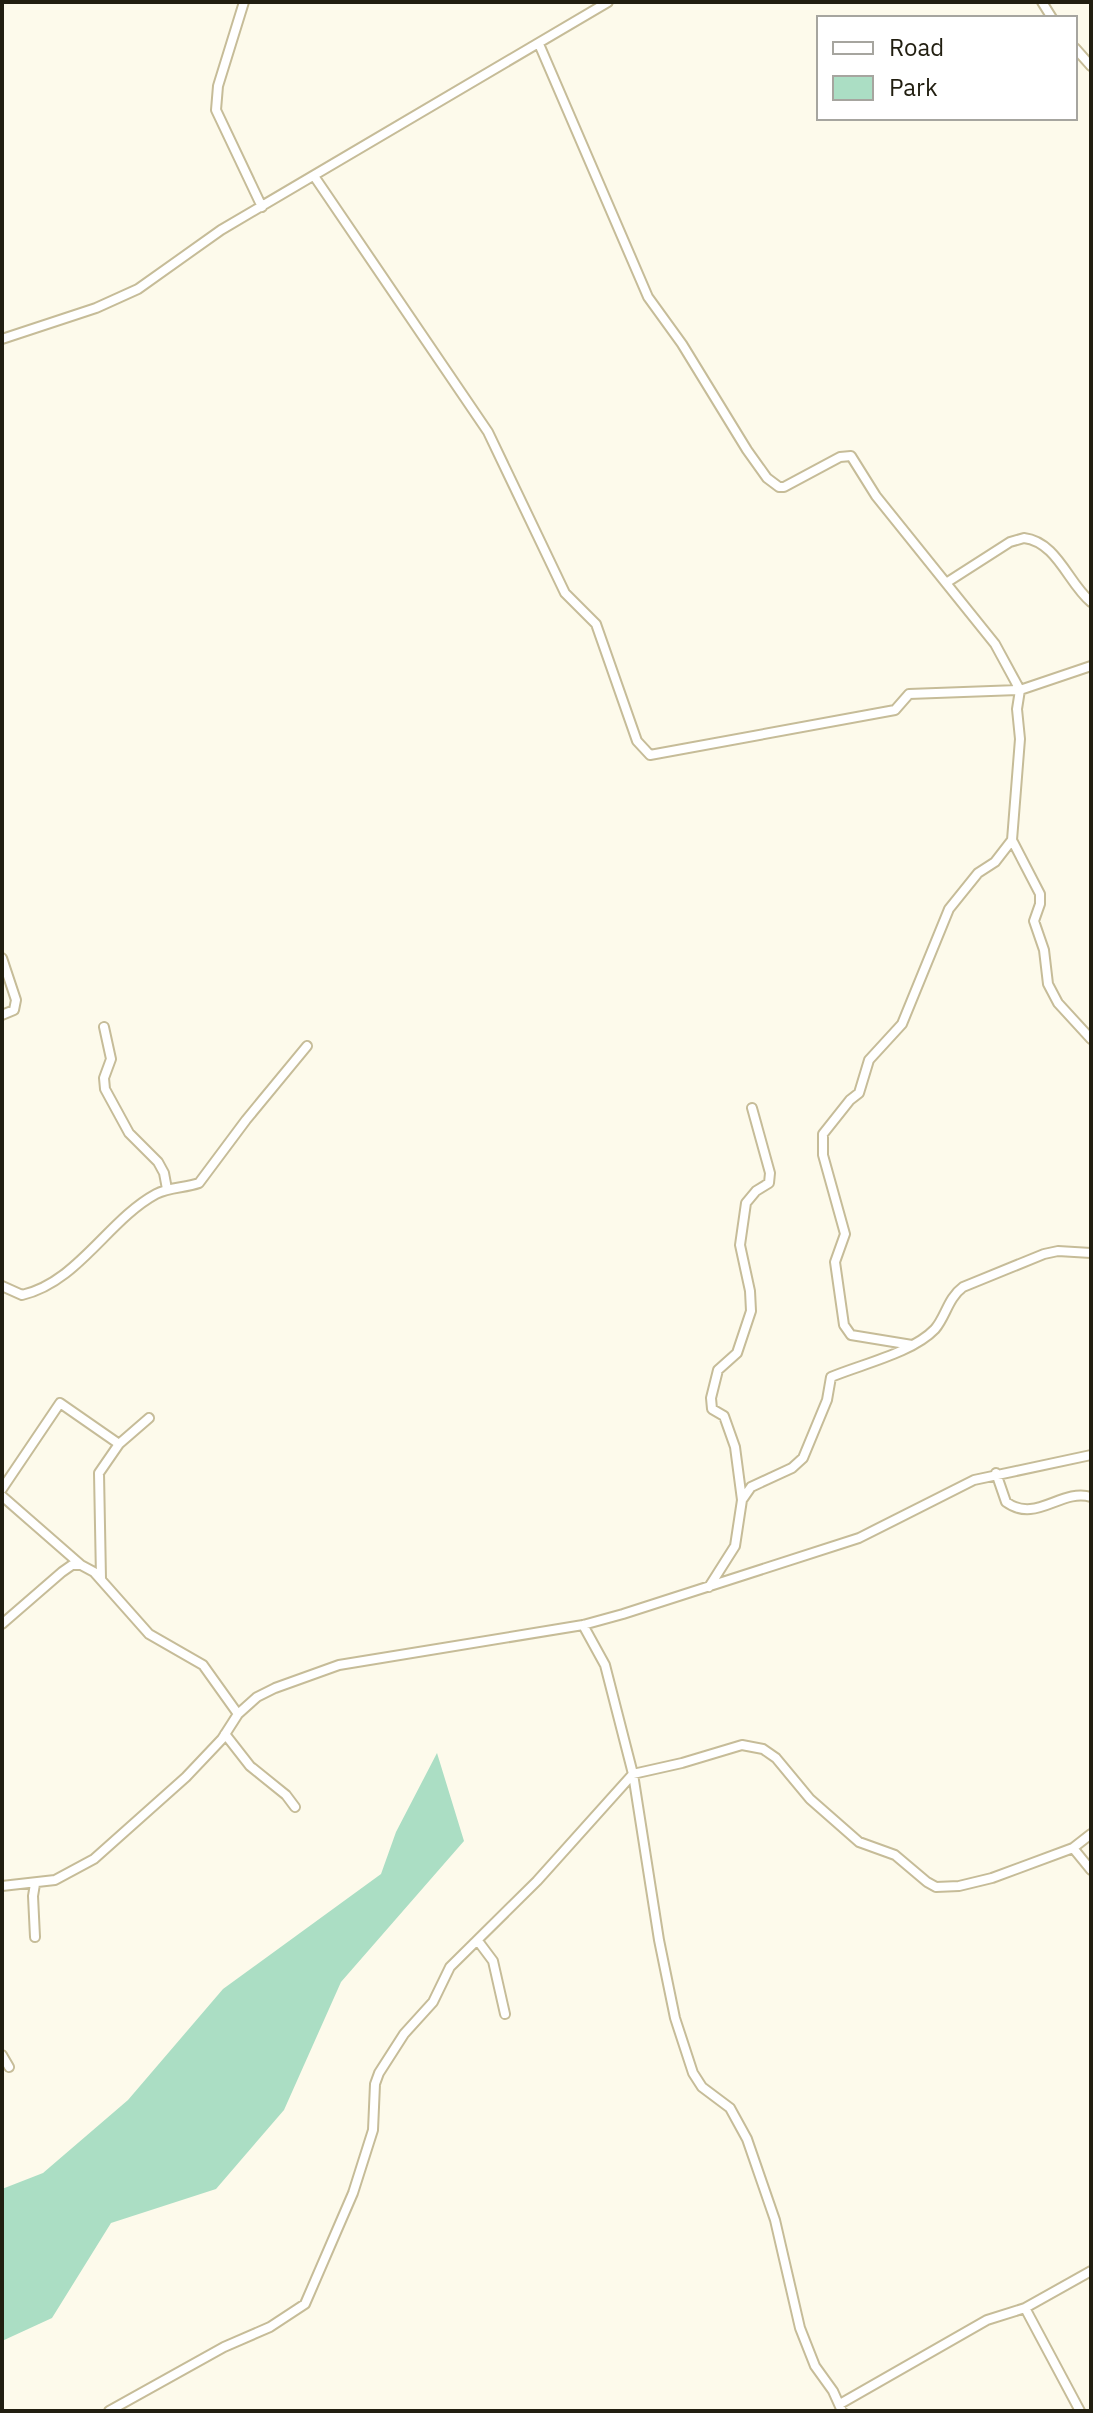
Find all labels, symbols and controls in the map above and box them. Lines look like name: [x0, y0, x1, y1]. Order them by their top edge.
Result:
legend: [817, 16, 1077, 120]
text: Road: [889, 31, 944, 63]
text: Park: [889, 71, 938, 103]

